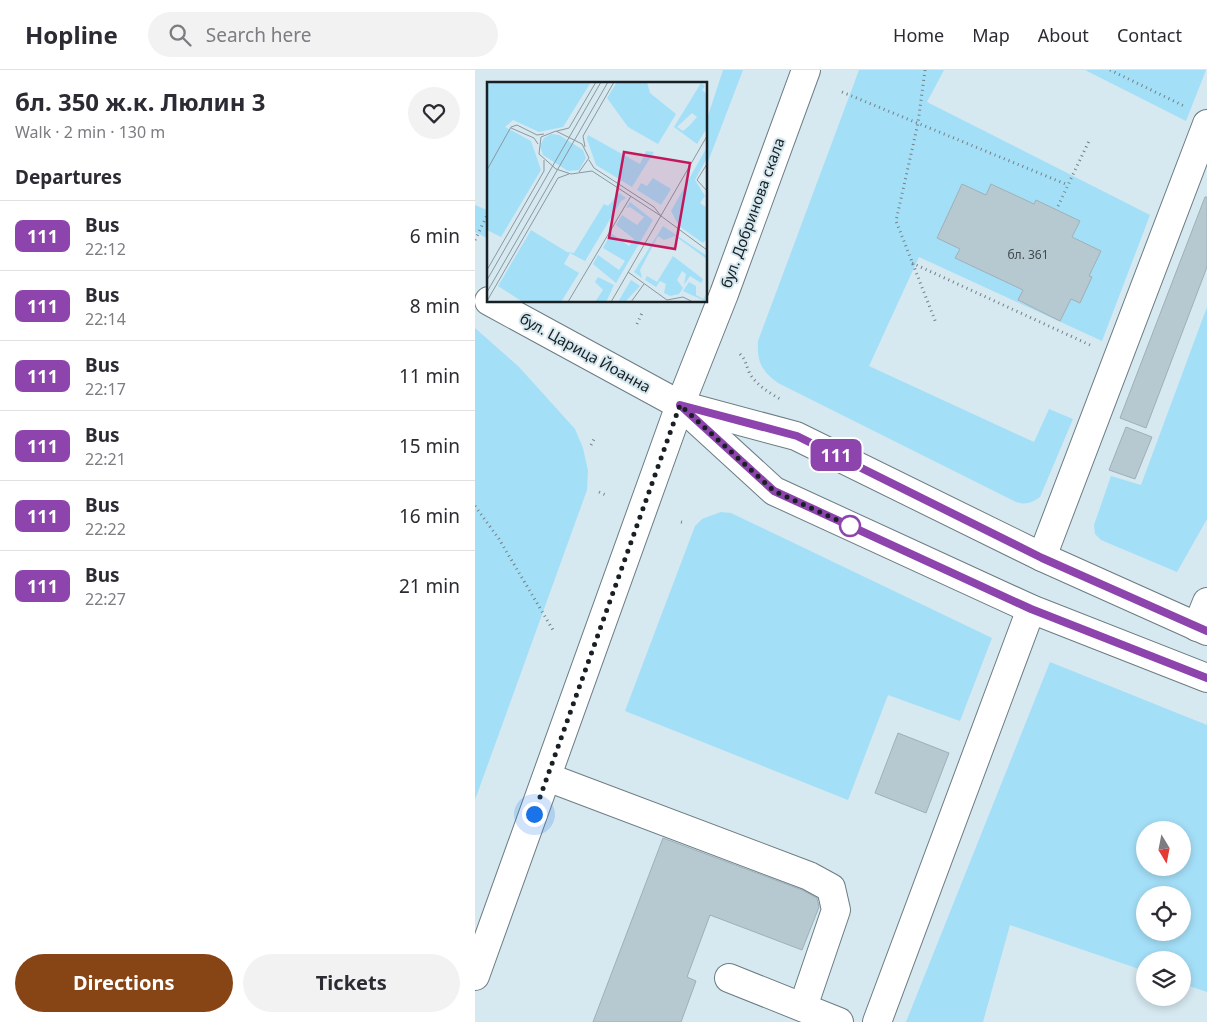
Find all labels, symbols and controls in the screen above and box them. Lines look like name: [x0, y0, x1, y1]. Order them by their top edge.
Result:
search box: [148, 12, 498, 57]
text: Hopline: [25, 18, 118, 51]
icon: search: [166, 21, 194, 49]
text: Search here: [206, 22, 312, 48]
text: Home: [893, 23, 944, 47]
text: Map: [972, 23, 1010, 47]
text: About: [1038, 23, 1089, 47]
text: Contact: [1117, 23, 1182, 47]
inset map: [487, 82, 707, 302]
text: бл. 350 ж.к. Люлин 3: [15, 85, 266, 118]
button: heart: [408, 87, 460, 139]
text: Walk · 2 min · 130 m: [15, 121, 165, 143]
street label: бул. Добринова скала: [716, 135, 789, 291]
text: Departures: [15, 164, 122, 190]
text: Bus: [85, 212, 120, 238]
text: 6 min: [410, 223, 460, 249]
text: 111: [27, 224, 58, 248]
text: 22:12: [85, 238, 126, 260]
house number: бл. 361: [1007, 246, 1049, 263]
text: Bus: [85, 282, 120, 308]
text: 8 min: [410, 293, 460, 319]
text: 111: [27, 294, 58, 318]
text: 22:14: [85, 308, 126, 330]
street label: бул. Царица Йоанна: [516, 308, 655, 396]
text: Bus: [85, 352, 120, 378]
text: 11 min: [399, 363, 460, 389]
text: 111: [27, 364, 58, 388]
text: 22:17: [85, 378, 126, 400]
text: Bus: [85, 422, 120, 448]
text: 15 min: [399, 433, 460, 459]
text: 111: [27, 434, 58, 458]
line badge: 111: [807, 439, 865, 471]
text: 111: [821, 443, 851, 467]
text: 22:21: [85, 448, 126, 470]
text: Bus: [85, 492, 120, 518]
text: 16 min: [399, 503, 460, 529]
text: 111: [27, 504, 58, 528]
unlabelled marker: [839, 515, 861, 537]
text: 22:22: [85, 518, 126, 540]
text: Bus: [85, 562, 120, 588]
text: 21 min: [399, 573, 460, 599]
text: 111: [27, 574, 58, 598]
text: 22:27: [85, 588, 126, 610]
your location: [522, 802, 547, 827]
north arrow: [1136, 821, 1191, 876]
map controls: [1136, 821, 1191, 1006]
button: locate: [1136, 886, 1191, 941]
button: layers: [1136, 951, 1191, 1006]
button: Directions: [15, 954, 233, 1012]
button: Tickets: [243, 954, 460, 1012]

